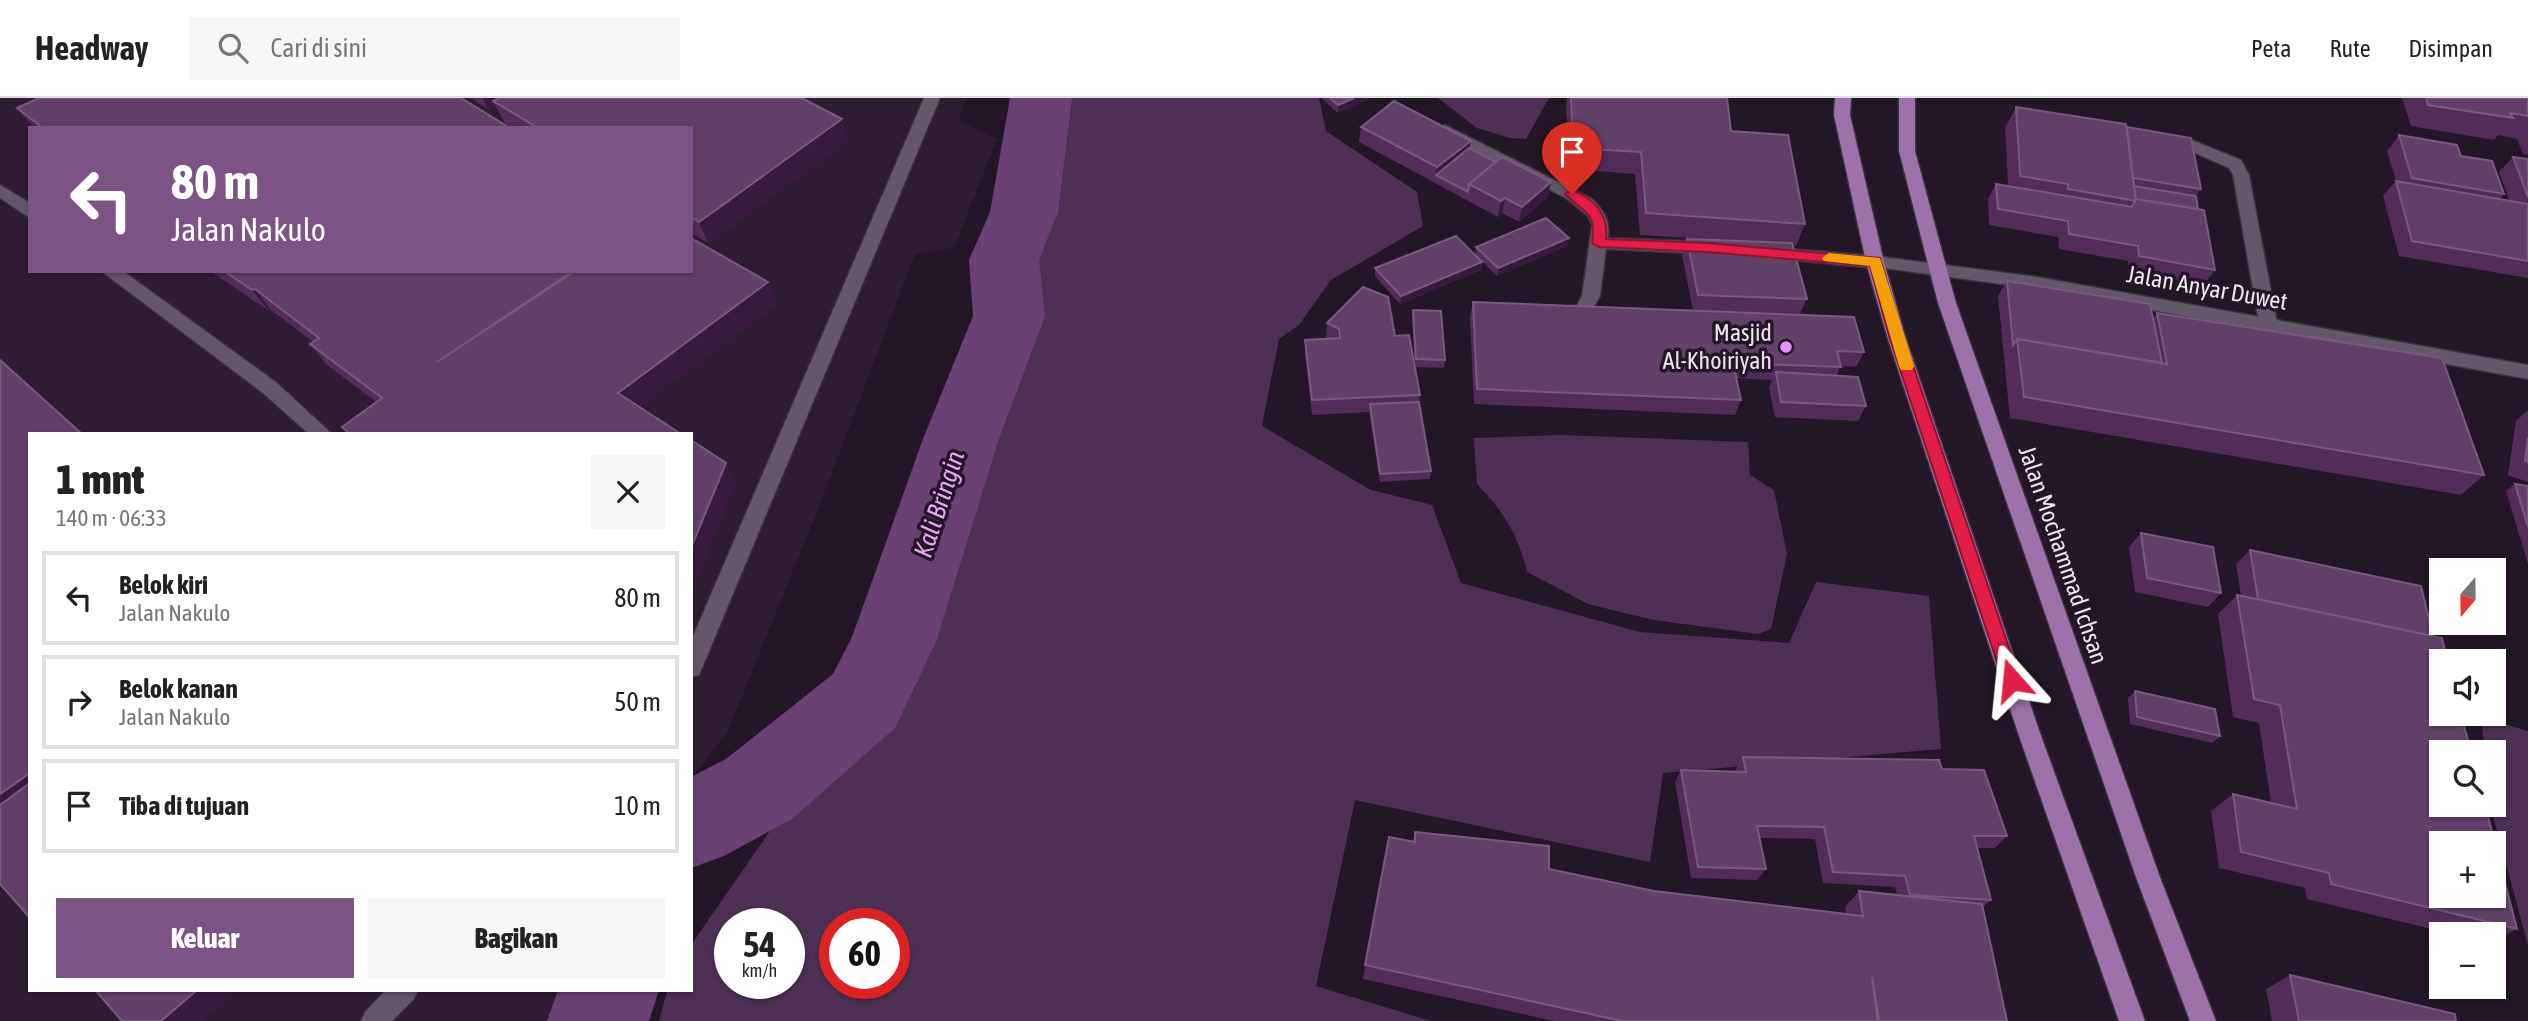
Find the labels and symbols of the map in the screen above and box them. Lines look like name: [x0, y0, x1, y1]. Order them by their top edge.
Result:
pin: [1542, 122, 1602, 194]
street label: Jalan Anyar Duwet: [2125, 260, 2290, 315]
place label: Masjid Al-Khoiriyah: [1663, 319, 1772, 374]
marker: Masjid Al-Khoiriyah: [1778, 339, 1794, 355]
street label: Jalan Mochammad Ichsan: [2013, 442, 2113, 667]
water label: Kali Bringin: [908, 447, 970, 561]
north arrow: [2429, 558, 2506, 635]
position arrow: [1975, 643, 2049, 717]
speed limit sign: 60: [819, 908, 910, 999]

